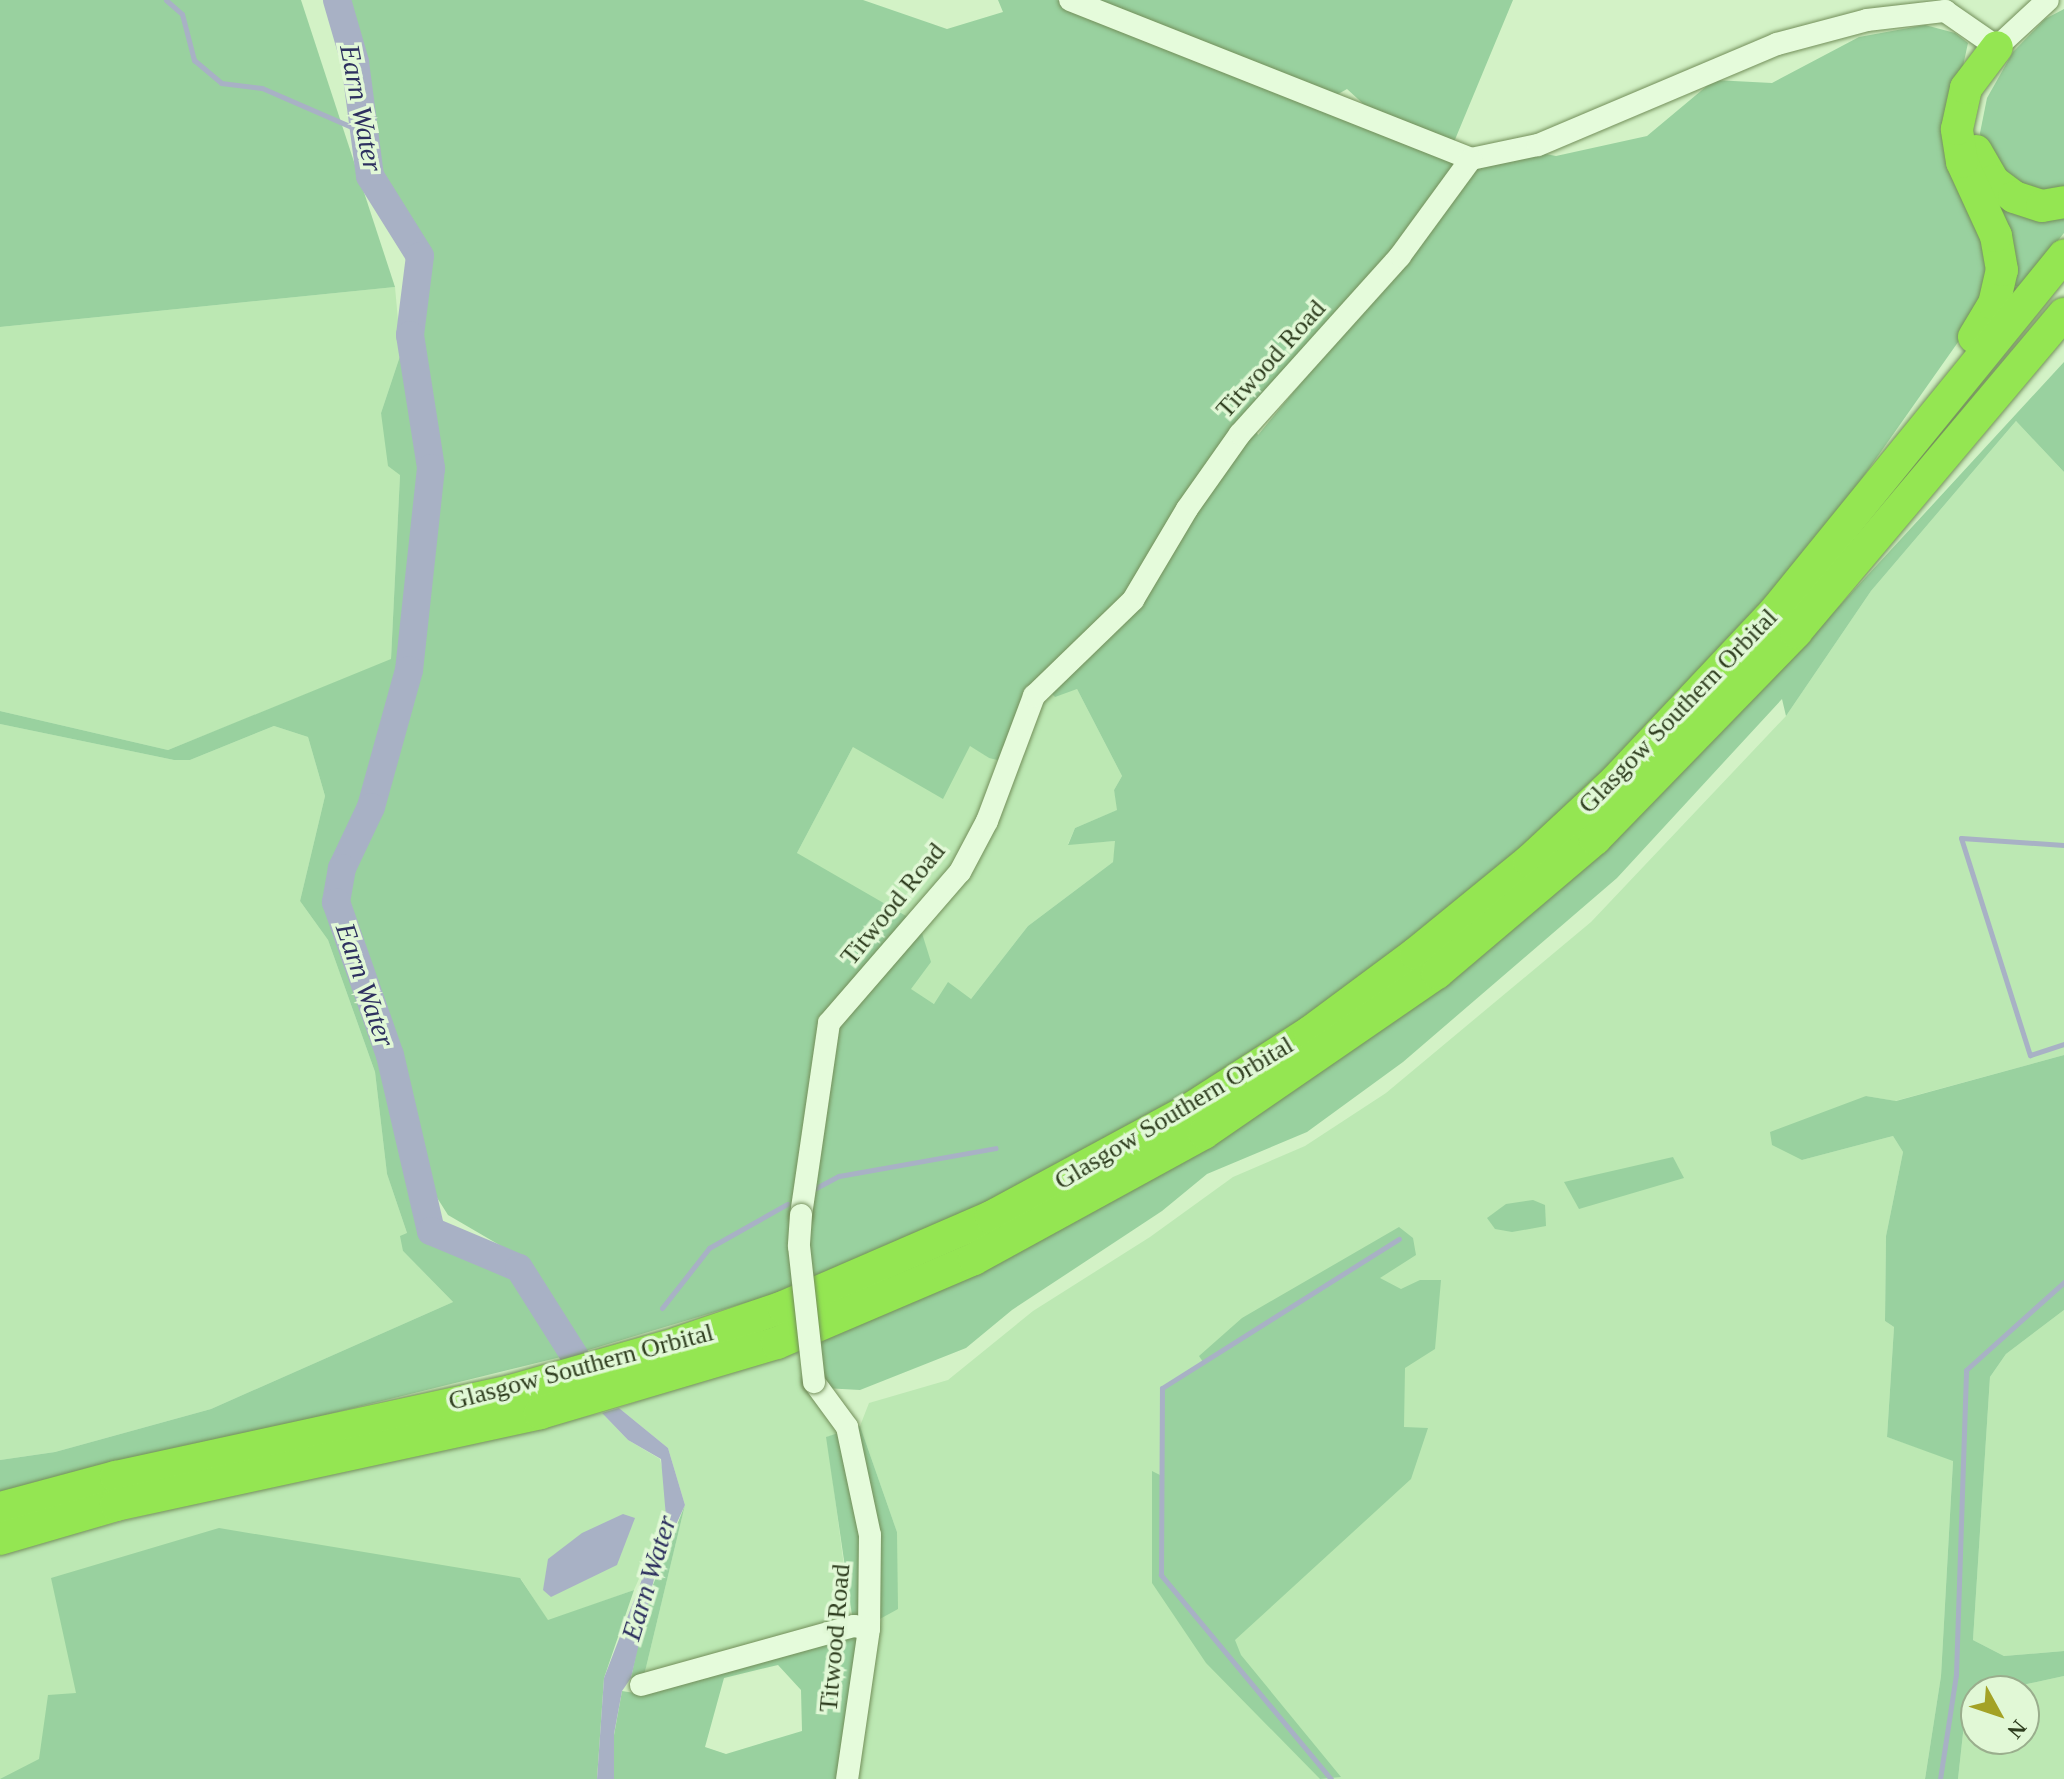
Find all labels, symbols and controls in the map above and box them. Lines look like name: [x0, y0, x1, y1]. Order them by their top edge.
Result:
water label: Earn Water: [332, 42, 390, 174]
street label: Titwood Road: [1210, 293, 1332, 425]
street label: Glasgow Southern Orbital: [1572, 602, 1784, 820]
street label: Titwood Road: [834, 836, 952, 972]
water label: Earn Water: [328, 919, 402, 1051]
street label: Glasgow Southern Orbital: [1049, 1029, 1299, 1197]
street label: Glasgow Southern Orbital: [445, 1317, 717, 1417]
water label: Earn Water: [614, 1511, 684, 1645]
street label: Titwood Road: [813, 1563, 857, 1713]
north arrow: [1960, 1675, 2040, 1755]
text: N: [2003, 1715, 2032, 1744]

